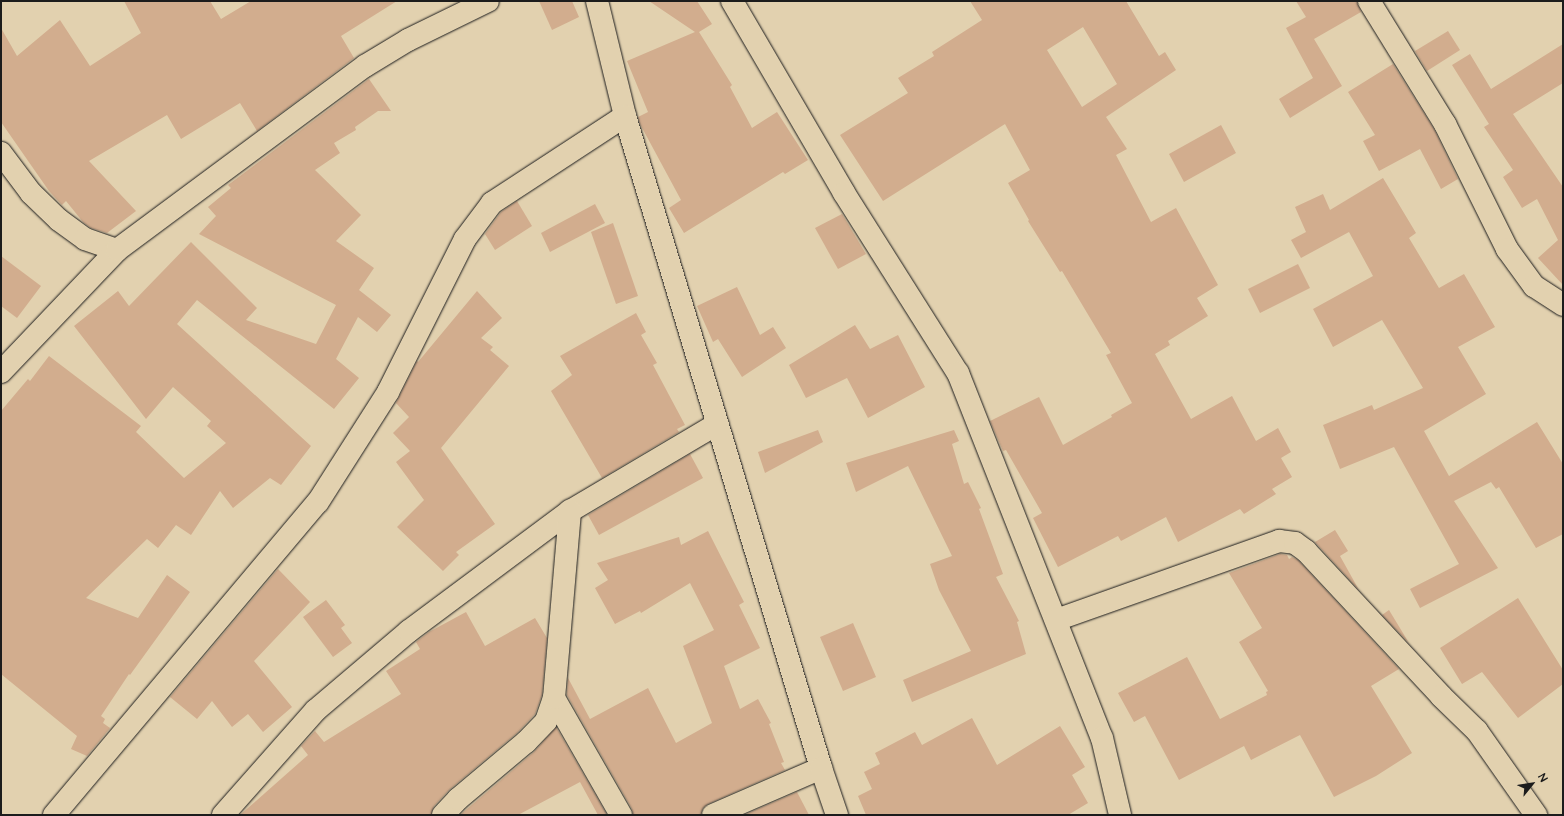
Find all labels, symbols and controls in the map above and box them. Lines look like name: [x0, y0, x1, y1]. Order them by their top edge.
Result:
north arrow: [1512, 764, 1552, 804]
text: N: [1535, 771, 1551, 784]

